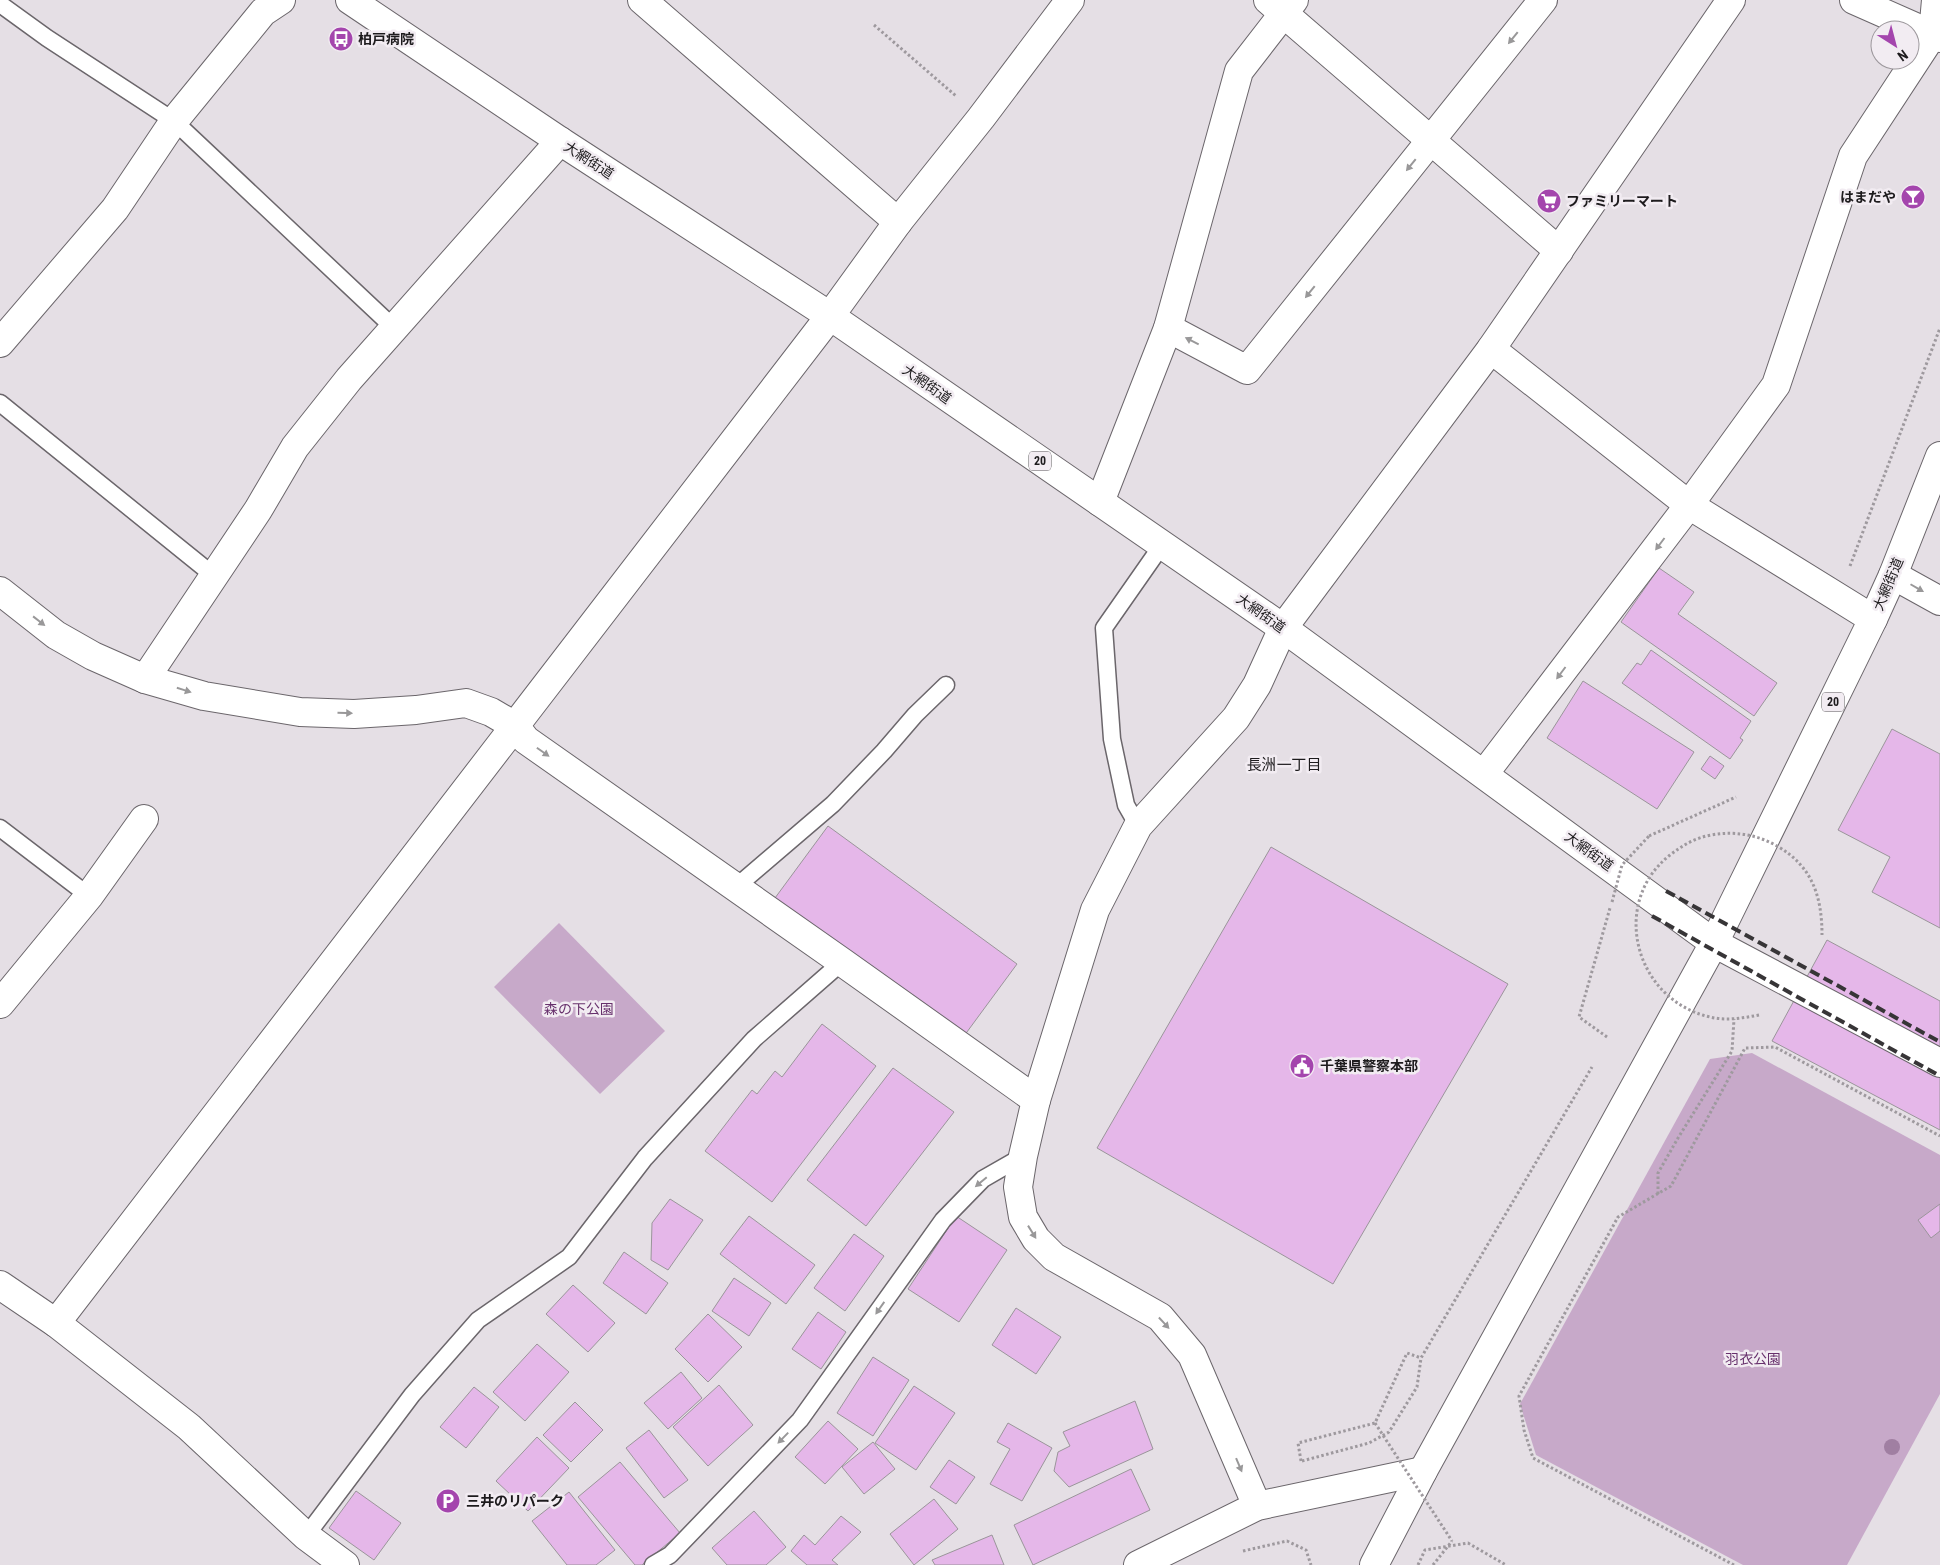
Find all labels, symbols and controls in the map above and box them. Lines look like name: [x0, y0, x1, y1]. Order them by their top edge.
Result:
north arrow: [1870, 20, 1920, 70]
bus stop icon: 柏戸病院: [328, 26, 354, 52]
place label: 柏戸病院: [358, 31, 414, 47]
one-way arrow: [1507, 31, 1518, 44]
text: N: [1894, 47, 1911, 65]
street label: 大網街道: [561, 138, 617, 182]
one-way arrow: [1406, 158, 1417, 171]
bar icon: はまだや: [1900, 184, 1926, 210]
supermarket icon: ファミリーマート: [1536, 188, 1562, 214]
place label: はまだや: [1840, 189, 1896, 205]
place label: ファミリーマート: [1566, 193, 1678, 209]
one-way arrow: [1304, 285, 1315, 298]
one-way arrow: [1184, 337, 1199, 345]
street label: 大網街道: [899, 361, 955, 407]
road number: 20: [1029, 452, 1051, 471]
one-way arrow: [1654, 537, 1665, 550]
street label: 大網街道: [1870, 555, 1906, 613]
one-way arrow: [1909, 584, 1924, 592]
street label: 大網街道: [1233, 590, 1289, 636]
one-way arrow: [32, 616, 46, 626]
one-way arrow: [1556, 666, 1566, 680]
one-way arrow: [177, 687, 192, 695]
road number: 20: [1822, 692, 1844, 712]
one-way arrow: [337, 709, 353, 717]
one-way arrow: [536, 747, 550, 757]
district label: 長洲一丁目: [1246, 756, 1322, 774]
street label: 大網街道: [1562, 828, 1616, 874]
park label: 森の下公園: [544, 1001, 614, 1017]
public building icon: 千葉県警察本部: [1289, 1053, 1315, 1079]
place label: 千葉県警察本部: [1320, 1058, 1418, 1074]
one-way arrow: [975, 1176, 988, 1187]
one-way arrow: [1027, 1225, 1037, 1238]
one-way arrow: [875, 1301, 885, 1315]
one-way arrow: [1158, 1316, 1170, 1328]
park label: 羽衣公園: [1725, 1351, 1781, 1367]
one-way arrow: [777, 1432, 789, 1444]
one-way arrow: [1236, 1458, 1244, 1472]
parking icon: 三井のリパーク: [435, 1488, 461, 1514]
place label: 三井のリパーク: [466, 1493, 564, 1509]

